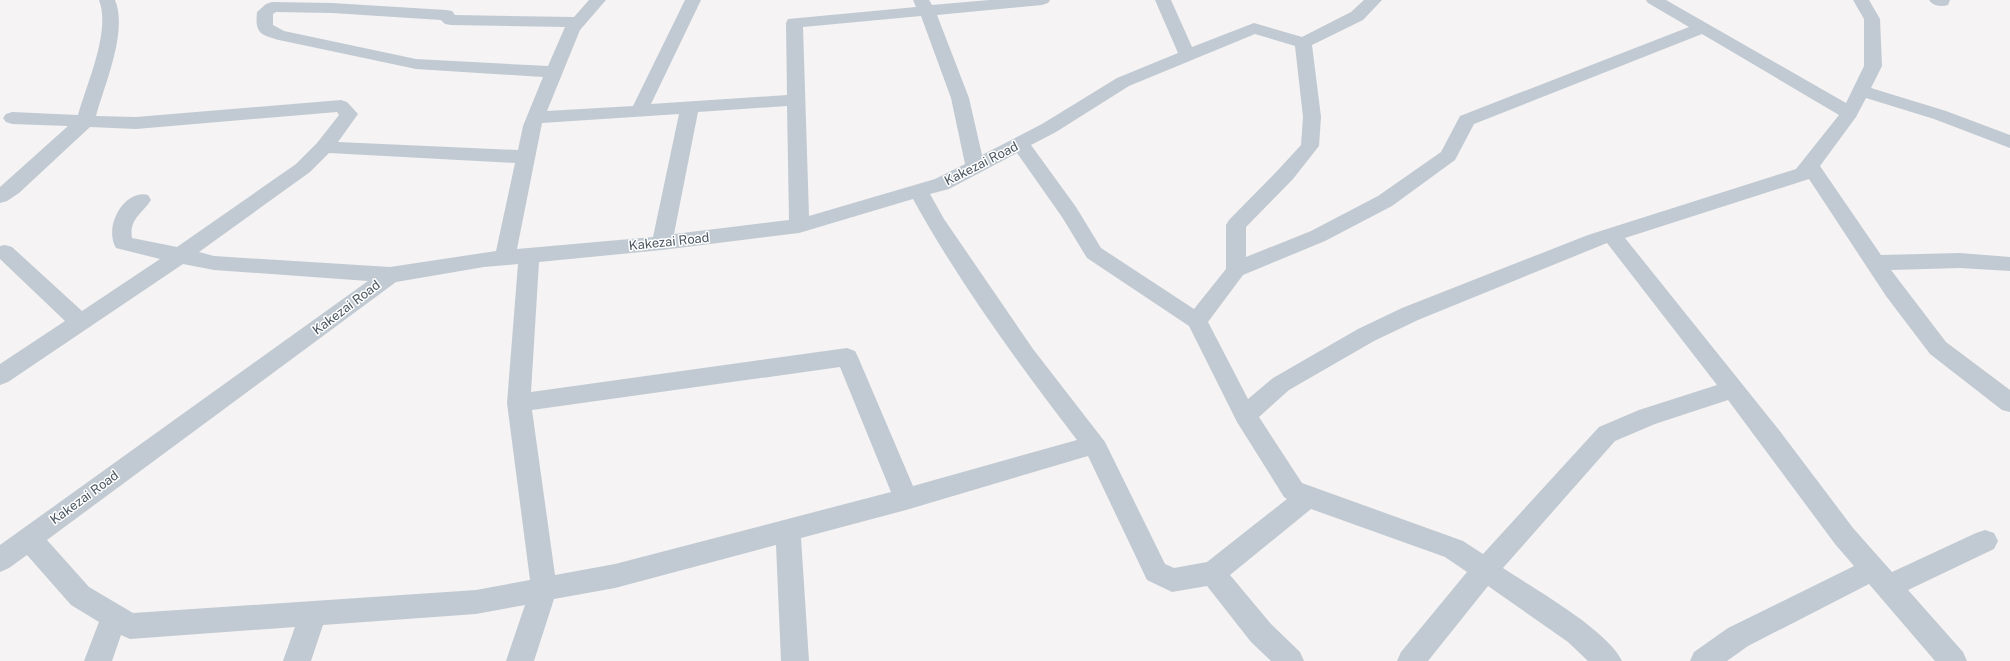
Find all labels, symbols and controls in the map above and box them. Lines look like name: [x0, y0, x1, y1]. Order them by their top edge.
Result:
street label: Kakezai Road: [942, 138, 1021, 188]
street label: Kakezai Road: [628, 230, 710, 253]
street label: Kakezai Road: [310, 277, 383, 338]
street label: Kakezai Road: [47, 468, 121, 527]

